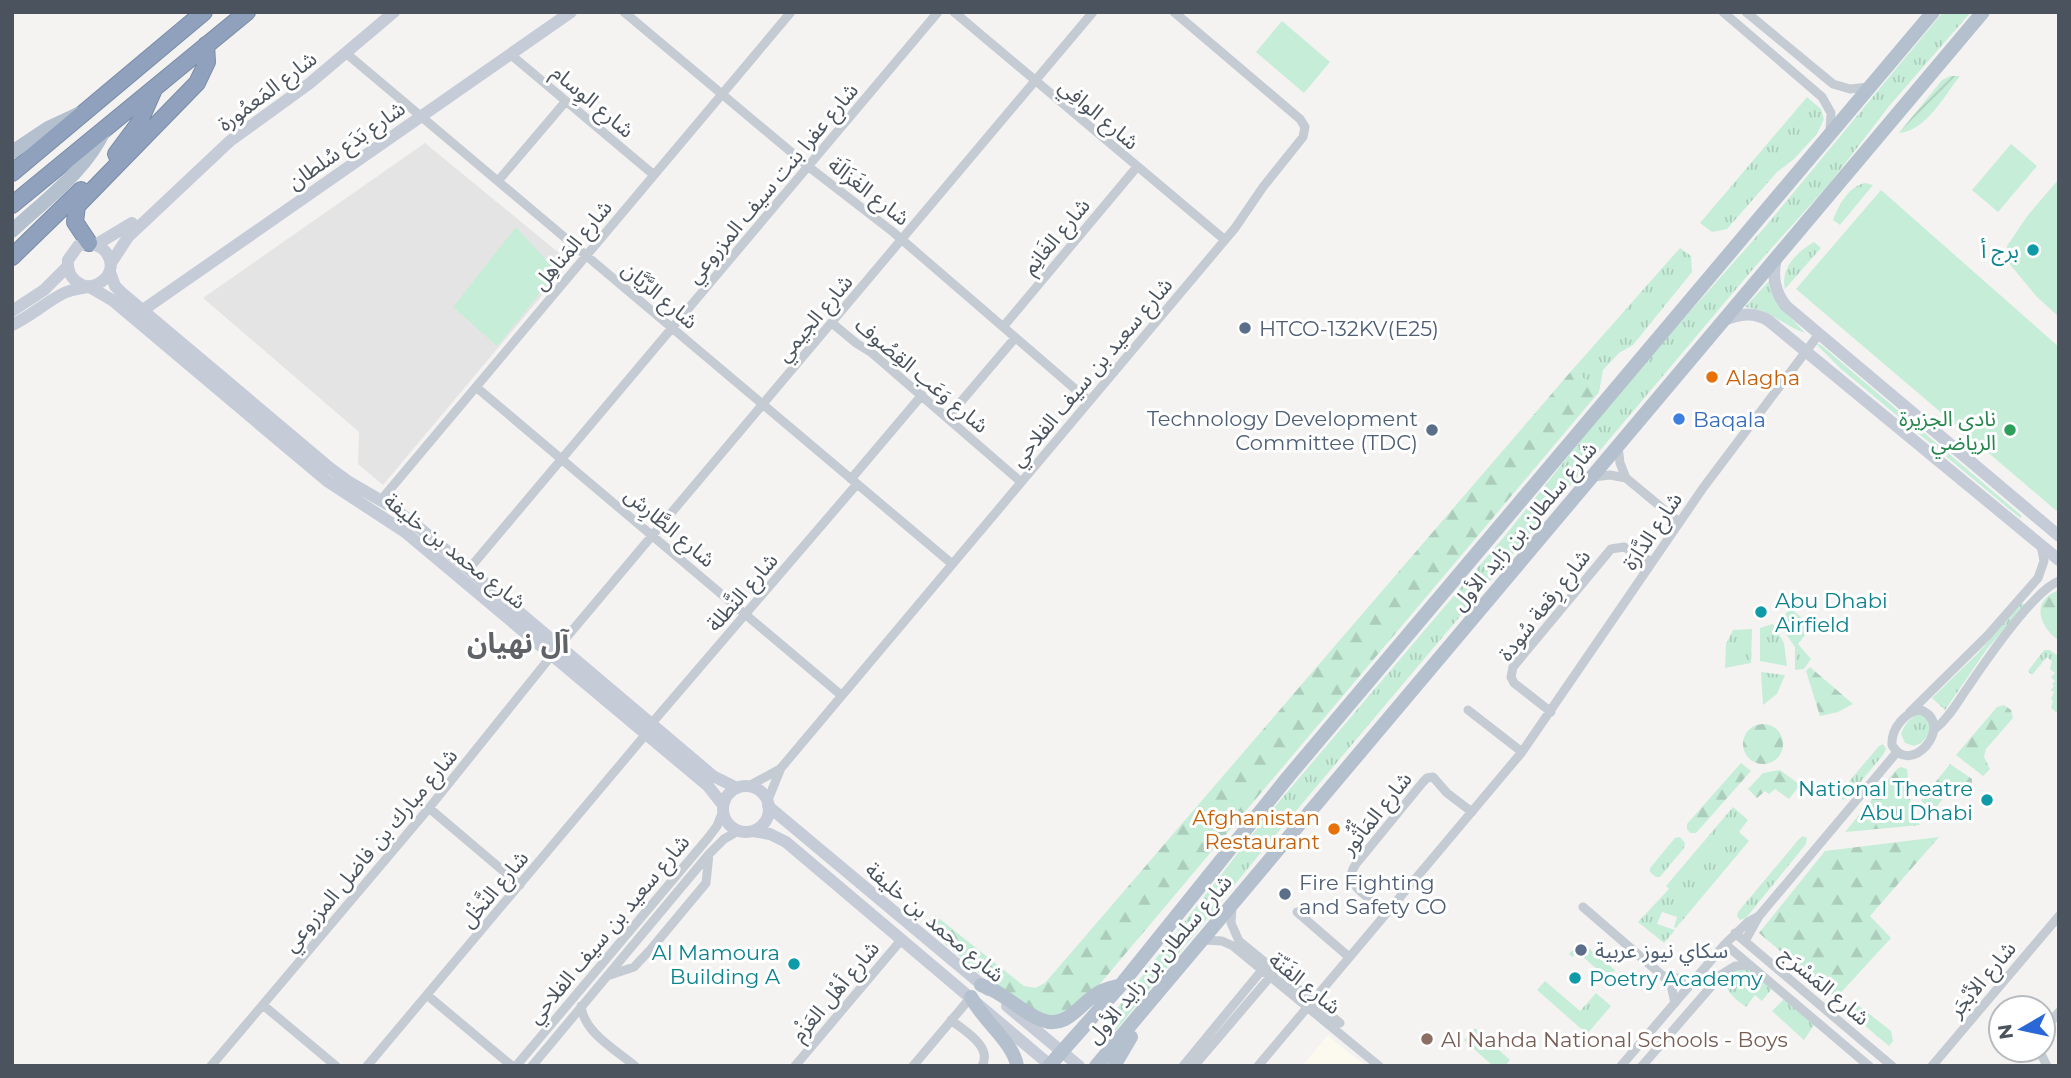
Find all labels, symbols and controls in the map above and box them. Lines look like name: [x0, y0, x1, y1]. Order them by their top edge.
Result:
street label: شارع المَعمُورة: [213, 46, 323, 139]
street label: شارع الوِسام: [544, 59, 639, 146]
street label: شارع الوافِي: [1051, 73, 1144, 158]
street label: شارع عفرا بنت سيف المزروعي: [681, 78, 866, 291]
street label: شارع بَدَع سُلطان: [282, 95, 411, 197]
street label: شارع الغَزَالَة: [822, 150, 915, 233]
street label: شارع الغَانِم: [1017, 193, 1097, 281]
street label: شارع المَناهِل: [527, 195, 619, 297]
place label: برج أ: [1981, 238, 2019, 266]
marker: برج أ: [2025, 242, 2041, 258]
street label: شارع الرَّيَّان: [615, 256, 703, 336]
street label: شارع الجيمي: [770, 269, 861, 369]
street label: شارع سعيد بن سيف الفلاحي: [1005, 272, 1180, 474]
street label: شارع وَعَب القِصُوف: [848, 312, 994, 440]
place label: HTCO-132KV(E25): [1259, 316, 1439, 341]
marker: HTCO-132KV(E25): [1237, 320, 1253, 336]
place label: Alagha: [1726, 365, 1800, 390]
marker: Alagha: [1704, 369, 1720, 385]
place label: Technology Development Committee (TDC): [1147, 406, 1418, 455]
place label: نادى الجزيرة الرياضي: [1899, 406, 1996, 458]
place label: Baqala: [1693, 407, 1766, 432]
marker: Baqala: [1671, 411, 1687, 427]
marker: Technology Development Committee (TDC): [1424, 422, 1440, 438]
marker: نادى الجزيرة الرياضي: [2002, 422, 2018, 438]
street label: شارع سلطان بن زايد الأول: [1446, 436, 1604, 618]
street label: شارع الطَّارِش: [617, 482, 720, 575]
street label: شارع الدَّارَة: [1617, 487, 1690, 576]
street label: شارع محمد بن خليفة: [377, 488, 531, 617]
street label: شارع رِقعة سُودة: [1493, 544, 1598, 668]
street label: شارع النَّطلة: [701, 547, 785, 638]
place label: Abu Dhabi Airfield: [1775, 588, 1888, 637]
marker: Abu Dhabi Airfield: [1753, 604, 1769, 620]
district label: آل نهيان: [467, 626, 570, 660]
street label: شارع مبارك بن فاضل المزروعي: [278, 743, 465, 959]
street label: شارع المَأْثُور: [1330, 763, 1419, 862]
place label: National Theatre Abu Dhabi: [1798, 776, 1973, 825]
marker: National Theatre Abu Dhabi: [1979, 792, 1995, 808]
place label: Afghanistan Restaurant: [1192, 805, 1320, 854]
marker: Afghanistan Restaurant: [1326, 821, 1342, 837]
street label: شارع سعيد بن سيف الفلاحي: [522, 829, 697, 1031]
street label: شارع النَّخْل: [454, 845, 536, 935]
street label: شارع محمد بن خليفة: [859, 857, 1009, 990]
street label: شارع سلطان بن زايد الأول: [1081, 869, 1239, 1051]
place label: Fire Fighting and Safety CO: [1299, 870, 1447, 919]
marker: Fire Fighting and Safety CO: [1277, 886, 1293, 902]
street label: شارع أهْل العَزْم: [786, 936, 887, 1049]
street label: شارع الأبْجَر: [1943, 936, 2023, 1025]
place label: سكاي نيوز عربية: [1595, 938, 1728, 966]
place label: Al Mamoura Building A: [652, 940, 781, 989]
marker: سكاي نيوز عربية: [1573, 942, 1589, 958]
street label: شارع المَسْرَج: [1773, 942, 1875, 1033]
street label: شارع الفَنّة: [1262, 947, 1346, 1022]
marker: Al Mamoura Building A: [786, 956, 802, 972]
place label: Poetry Academy: [1589, 966, 1763, 991]
marker: Poetry Academy: [1567, 970, 1583, 986]
north arrow: [1987, 994, 2057, 1064]
text: N: [1993, 1022, 2018, 1041]
place label: Al Nahda National Schools - Boys: [1441, 1027, 1788, 1052]
marker: Al Nahda National Schools - Boys: [1419, 1031, 1435, 1047]

